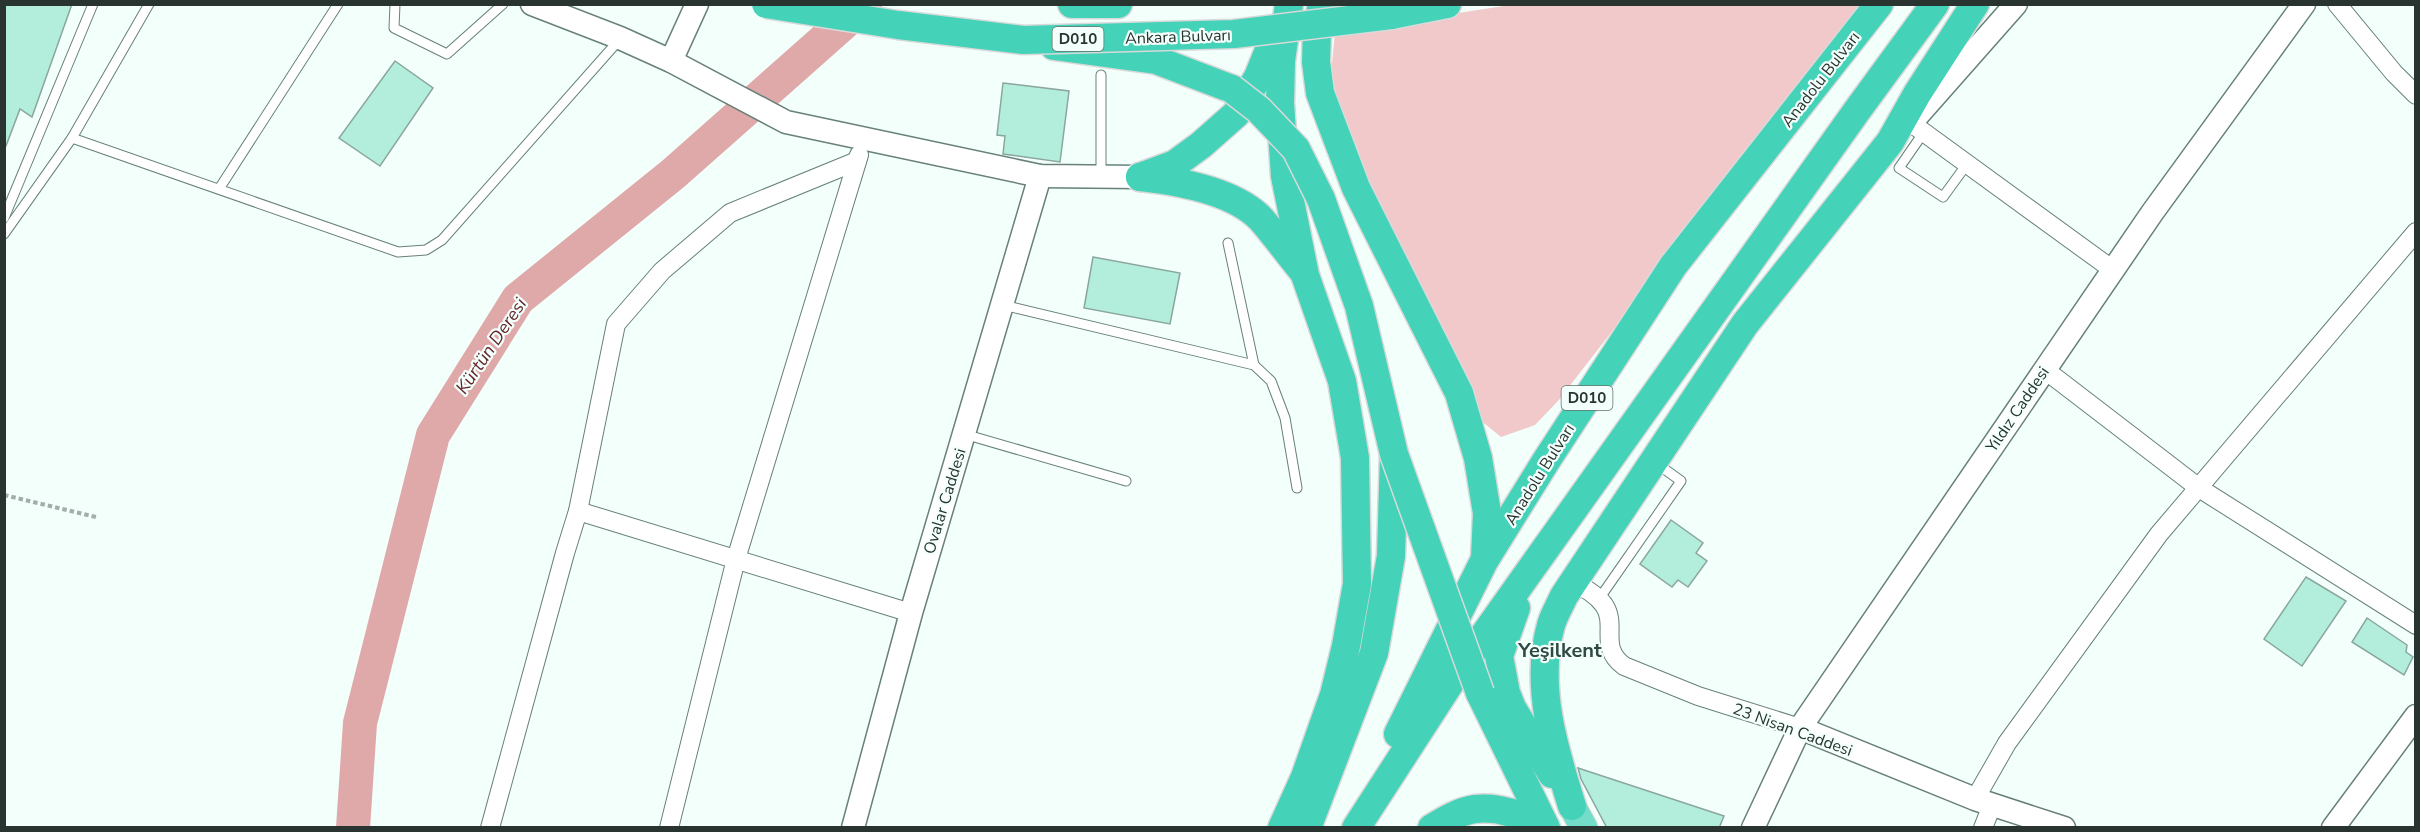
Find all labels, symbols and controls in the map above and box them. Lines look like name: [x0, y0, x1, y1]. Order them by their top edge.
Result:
street label: Ankara Bulvarı: [1125, 24, 1231, 50]
road number: D010: [1052, 27, 1104, 51]
street label: Anadolu Bulvarı: [1777, 27, 1865, 132]
water label: Kürtün Deresi: [450, 293, 532, 399]
street label: Yıldız Caddesi: [1981, 362, 2055, 457]
road number: D010: [1562, 386, 1612, 410]
street label: Anadolu Bulvarı: [1500, 420, 1580, 529]
street label: Ovalar Caddesi: [918, 446, 971, 557]
district label: Yeşilkent: [1517, 637, 1602, 664]
street label: 23 Nisan Caddesi: [1730, 698, 1856, 762]

